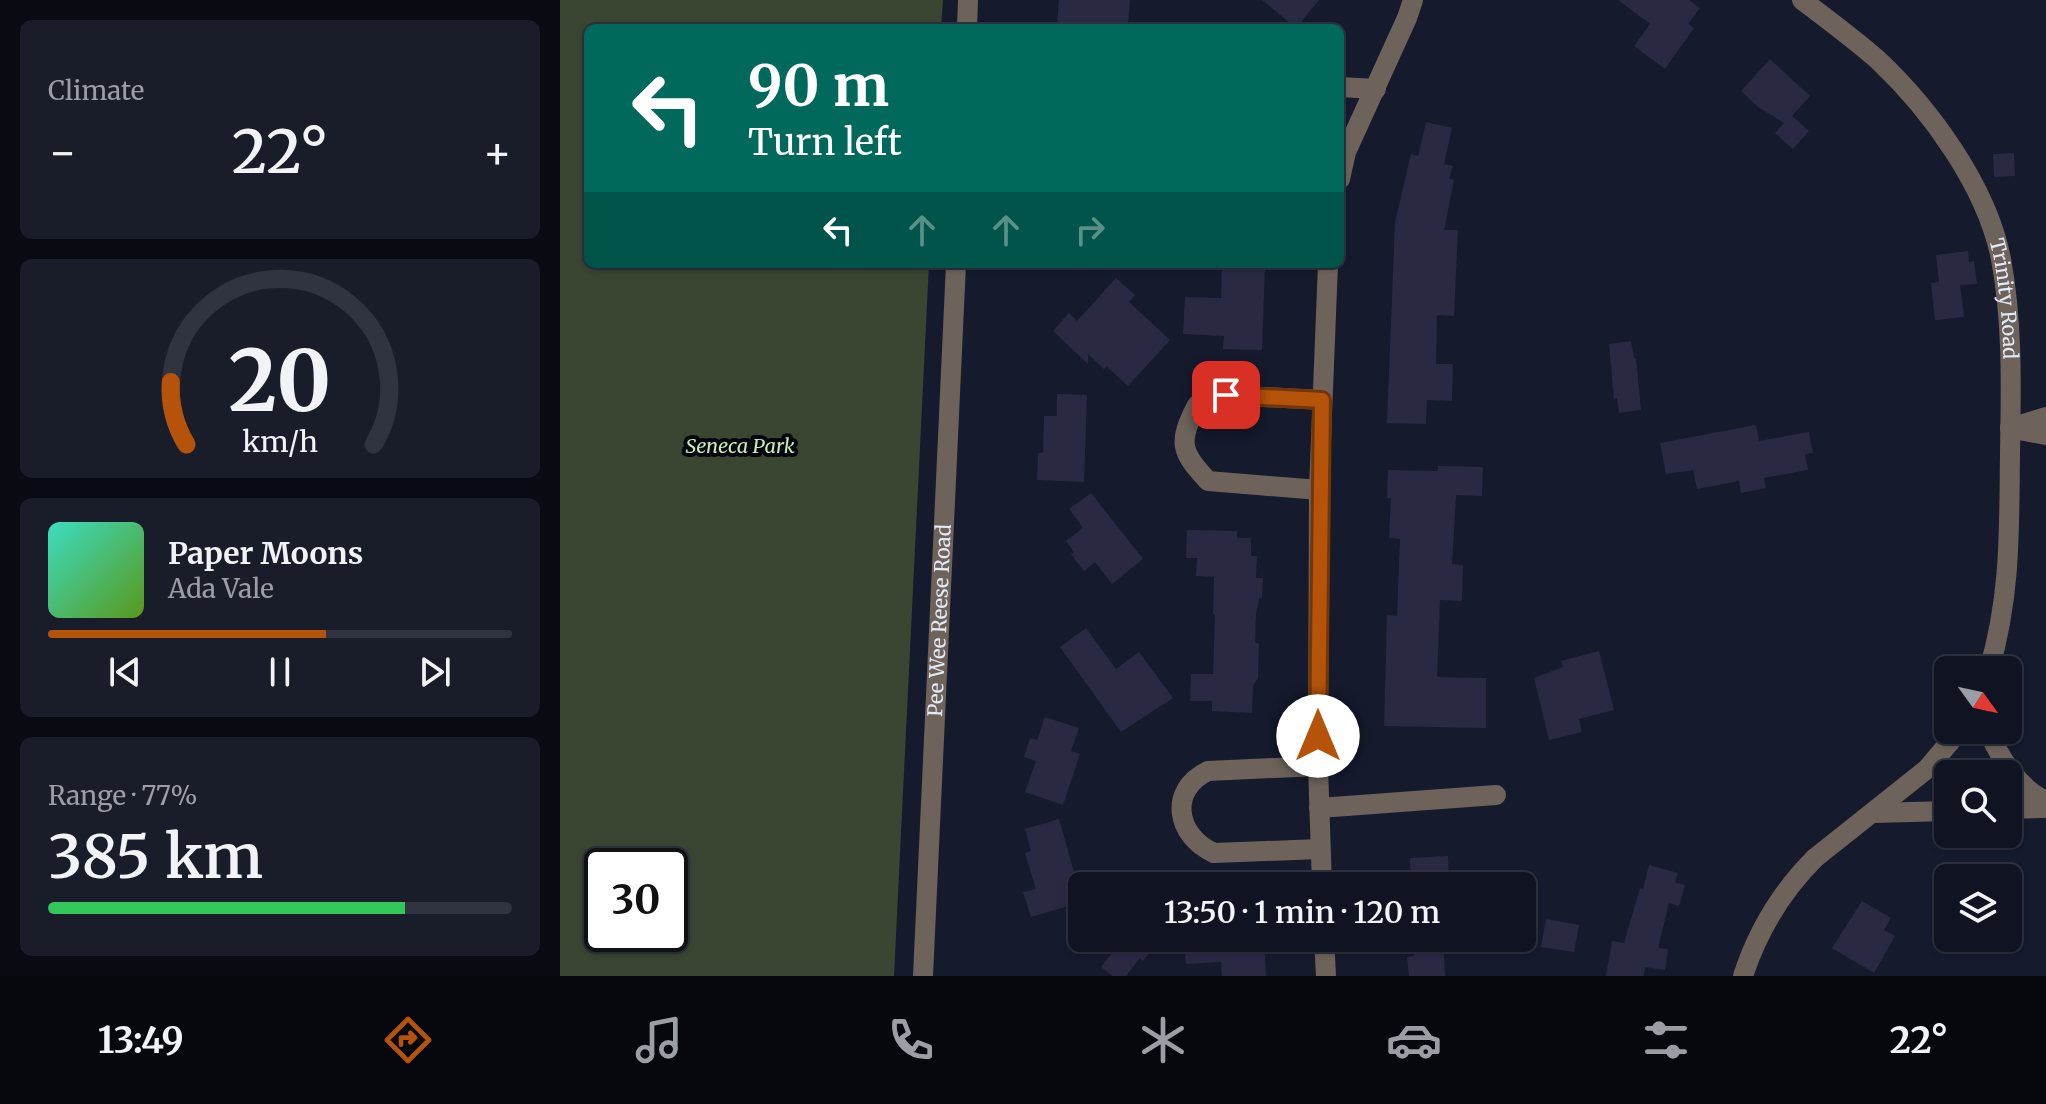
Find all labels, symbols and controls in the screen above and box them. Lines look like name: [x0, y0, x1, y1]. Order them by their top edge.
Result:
text: 90 m: [748, 51, 889, 121]
icon: left: [616, 56, 720, 160]
text: Climate: [48, 74, 144, 107]
text: 22°: [232, 114, 328, 189]
text: Turn left: [748, 120, 902, 165]
text: −: [48, 125, 77, 180]
text: +: [483, 125, 512, 180]
icon: left: [816, 208, 860, 252]
icon: ahead: [900, 208, 944, 252]
icon: ahead: [984, 208, 1028, 252]
icon: right: [1068, 208, 1112, 252]
street label: Trinity Road: [1984, 235, 2023, 360]
text: 20: [229, 328, 331, 433]
pin: [1192, 361, 1260, 429]
icon: arrive: [1204, 373, 1248, 417]
text: km/h: [242, 424, 318, 460]
park label: Seneca Park: [685, 433, 795, 458]
street label: Pee Wee Reese Road: [922, 524, 956, 717]
text: Paper Moons: [168, 534, 363, 572]
text: Ada Vale: [168, 572, 274, 605]
icon: previous: [103, 650, 147, 694]
icon: pause: [258, 650, 302, 694]
icon: next: [413, 650, 457, 694]
north arrow: [1934, 656, 2022, 744]
map controls: [1934, 656, 2022, 952]
position arrow: [1276, 694, 1360, 778]
button: search: [1934, 760, 2022, 848]
text: Range · 77%: [48, 779, 197, 812]
text: 385 km: [48, 819, 263, 894]
speed limit sign: 30: [584, 848, 688, 952]
button: layers: [1934, 864, 2022, 952]
text: 13:50 · 1 min · 120 m: [1164, 893, 1440, 931]
icon: directions: [380, 1012, 436, 1068]
icon: music: [631, 1012, 687, 1068]
icon: phone: [883, 1012, 939, 1068]
icon: climate: [1135, 1012, 1191, 1068]
icon: car: [1386, 1012, 1442, 1068]
icon: filters: [1638, 1012, 1694, 1068]
text: 13:49: [98, 1018, 184, 1063]
text: 22°: [1890, 1018, 1948, 1063]

